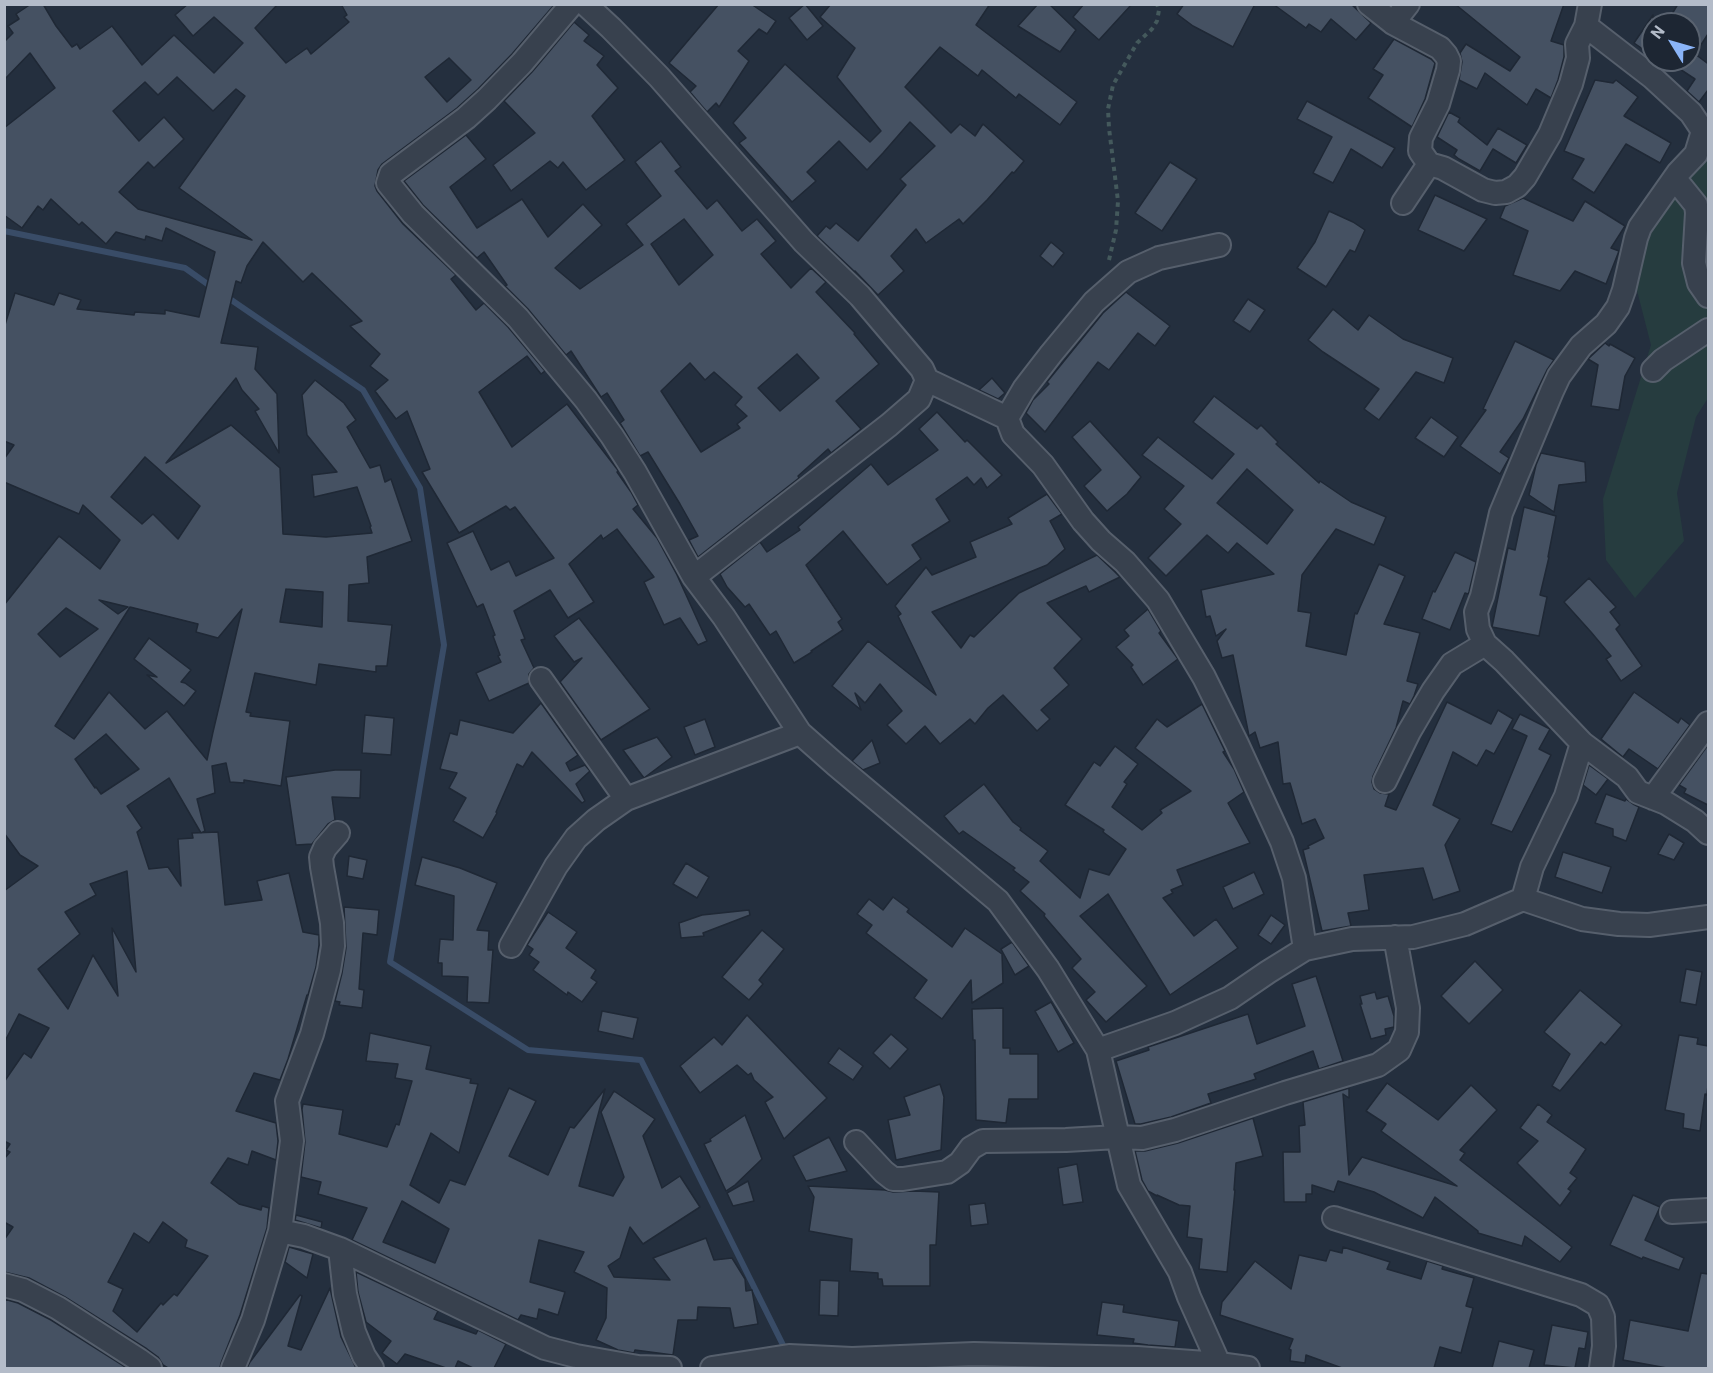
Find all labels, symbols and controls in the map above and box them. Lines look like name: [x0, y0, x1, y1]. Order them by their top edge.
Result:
north arrow: [1641, 12, 1701, 72]
text: N: [1647, 22, 1669, 42]

